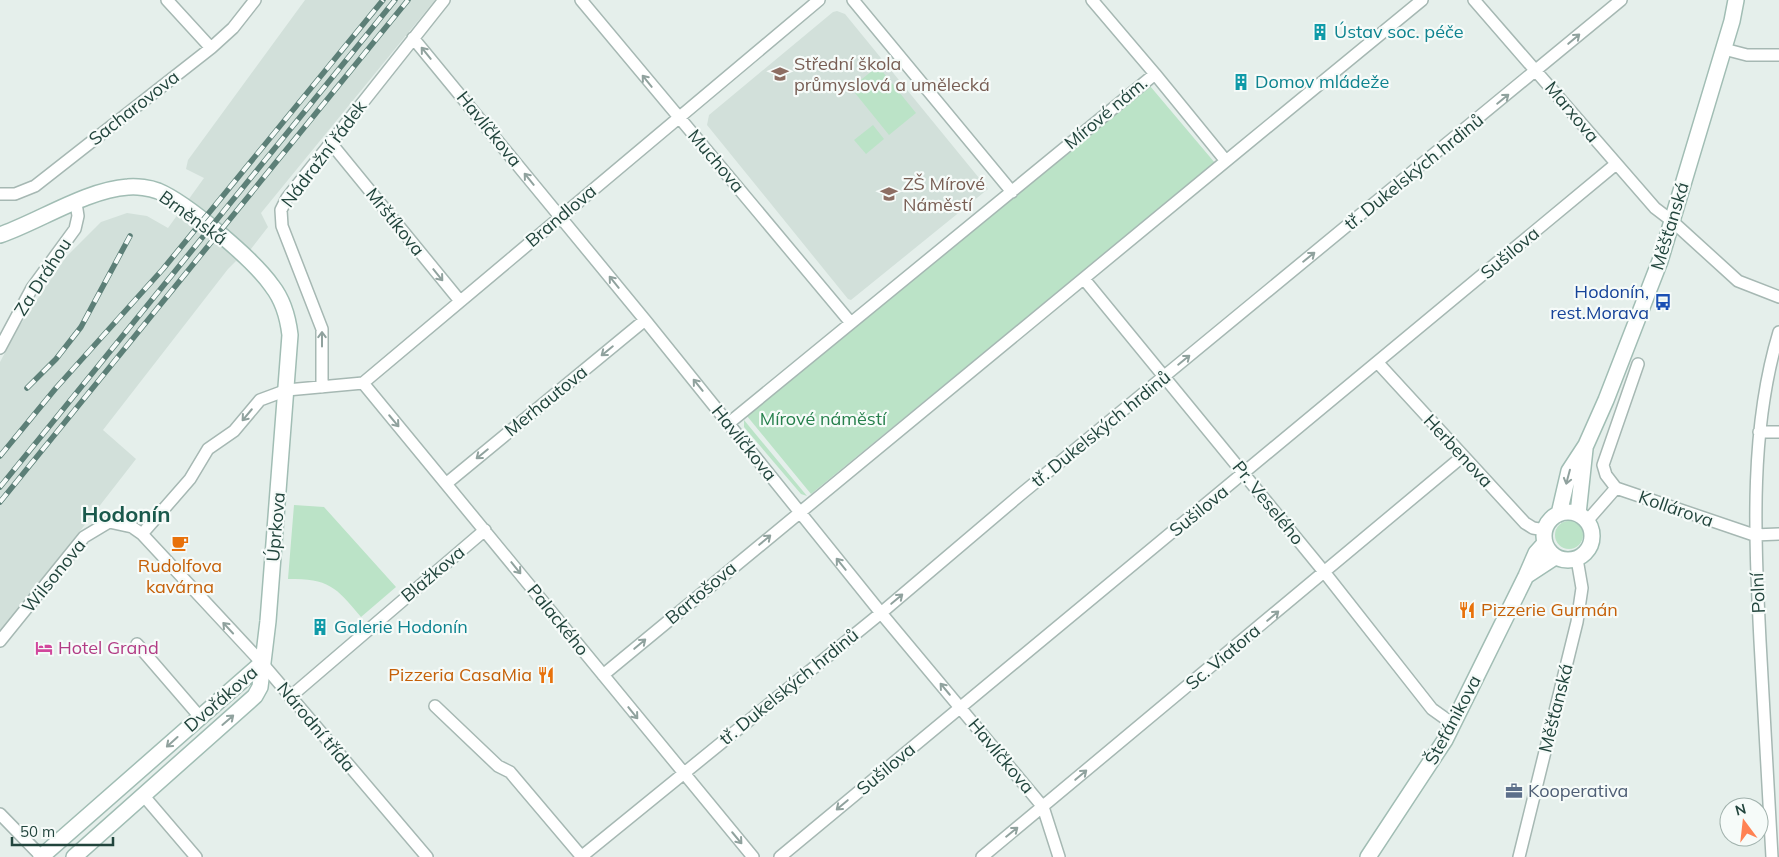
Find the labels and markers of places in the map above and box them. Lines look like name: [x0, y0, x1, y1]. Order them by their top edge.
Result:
place label: Ústav soc. péče: [1334, 20, 1463, 43]
building icon: Ústav soc. péče: [1310, 22, 1330, 42]
place label: Střední škola průmyslová a umělecká: [794, 52, 990, 96]
school or university icon: Střední škola průmyslová a umělecká: [770, 64, 790, 84]
place label: Domov mládeže: [1255, 70, 1389, 93]
building icon: Domov mládeže: [1231, 72, 1251, 92]
place label: ZŠ Mírové Náměstí: [903, 172, 985, 216]
school or university icon: ZŠ Mírové Náměstí: [879, 184, 899, 204]
place label: Hodonín, rest.Morava: [1550, 280, 1649, 324]
bus stop icon: Hodonín, rest.Morava: [1653, 292, 1673, 312]
cafe icon: Rudolfova kavárna: [170, 533, 190, 553]
place label: Rudolfova kavárna: [138, 554, 222, 598]
place label: Pizzerie Gurmán: [1481, 598, 1618, 621]
restaurant icon: Pizzerie Gurmán: [1457, 600, 1477, 620]
place label: Galerie Hodonín: [334, 615, 468, 638]
building icon: Galerie Hodonín: [310, 617, 330, 637]
place label: Hotel Grand: [58, 636, 159, 659]
hotel icon: Hotel Grand: [34, 638, 54, 658]
place label: Pizzeria CasaMia: [388, 663, 532, 686]
restaurant icon: Pizzeria CasaMia: [536, 665, 556, 685]
place label: Kooperativa: [1528, 779, 1628, 802]
office icon: Kooperativa: [1504, 781, 1524, 801]

